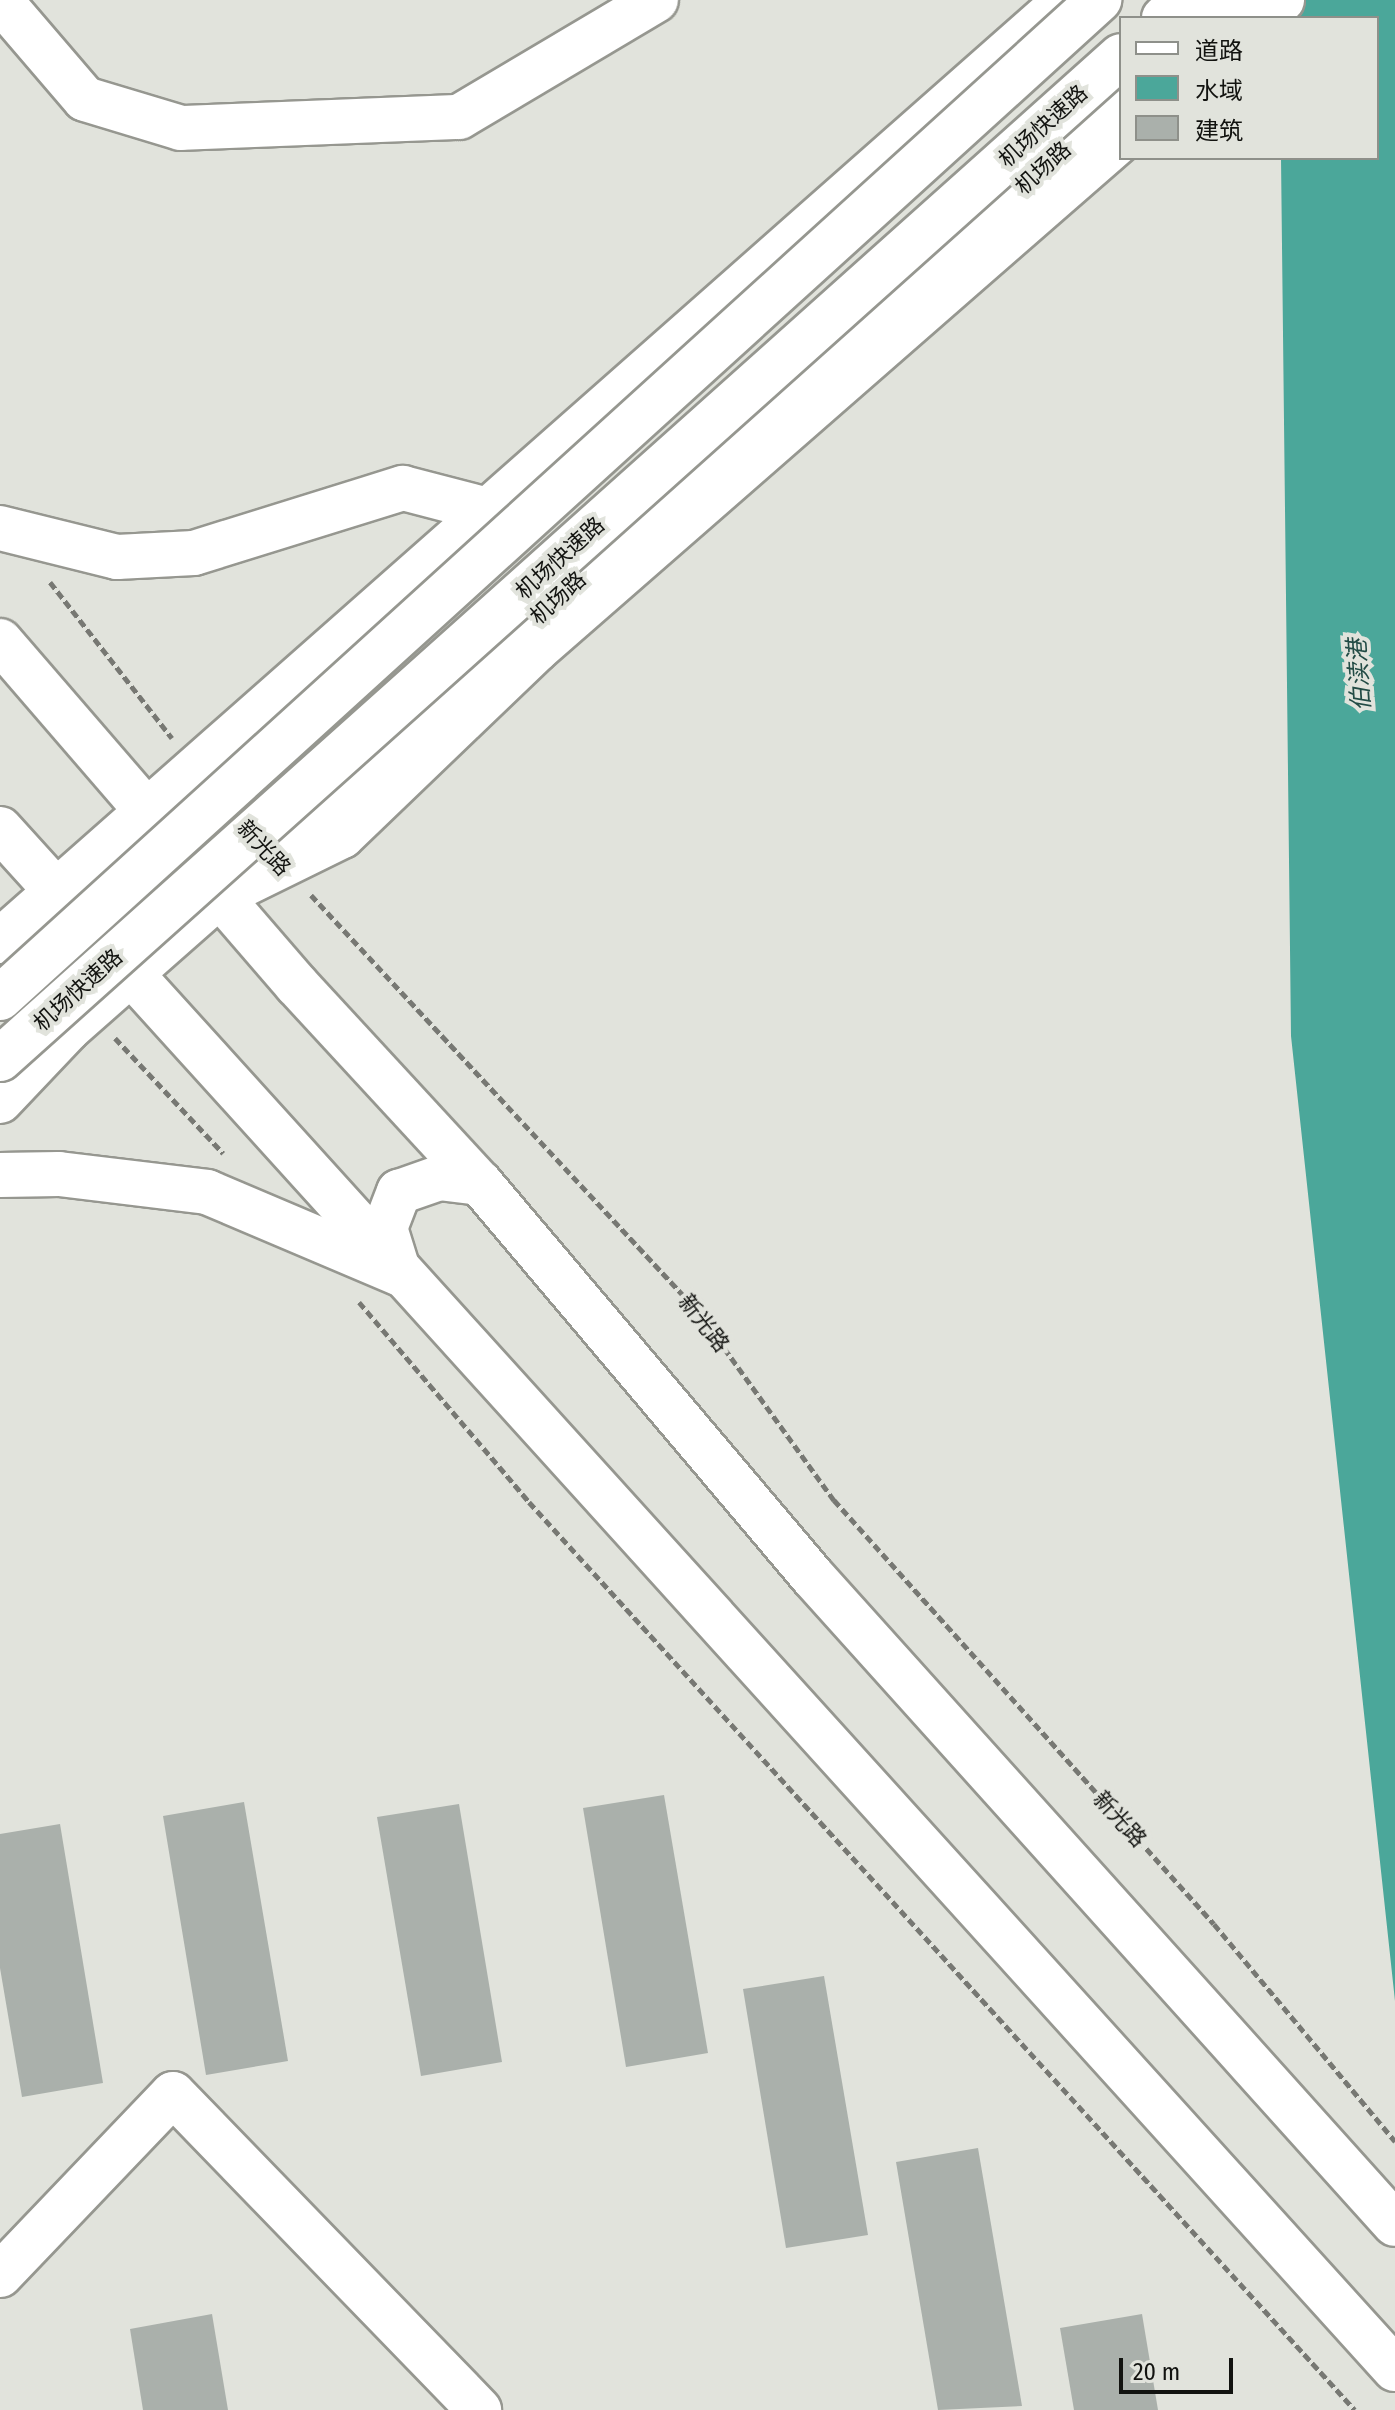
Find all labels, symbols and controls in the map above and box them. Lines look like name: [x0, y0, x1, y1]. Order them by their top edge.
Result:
legend: [1119, 16, 1379, 160]
text: 道路: [1195, 37, 1243, 65]
text: 水域: [1195, 77, 1243, 105]
street label: 机场快速路: [993, 79, 1093, 173]
text: 建筑: [1195, 117, 1243, 145]
street label: 机场路: [1010, 136, 1076, 200]
street label: 机场快速路: [510, 511, 610, 605]
street label: 机场路: [525, 566, 591, 630]
water label: 伯渎港: [1343, 638, 1377, 712]
street label: 新光路: [232, 815, 296, 881]
street label: 机场快速路: [28, 943, 128, 1037]
street label: 新光路: [673, 1289, 735, 1357]
street label: 新光路: [1088, 1786, 1152, 1852]
scale bar: [1123, 2342, 1237, 2392]
text: 20 m: [1133, 2358, 1180, 2386]

